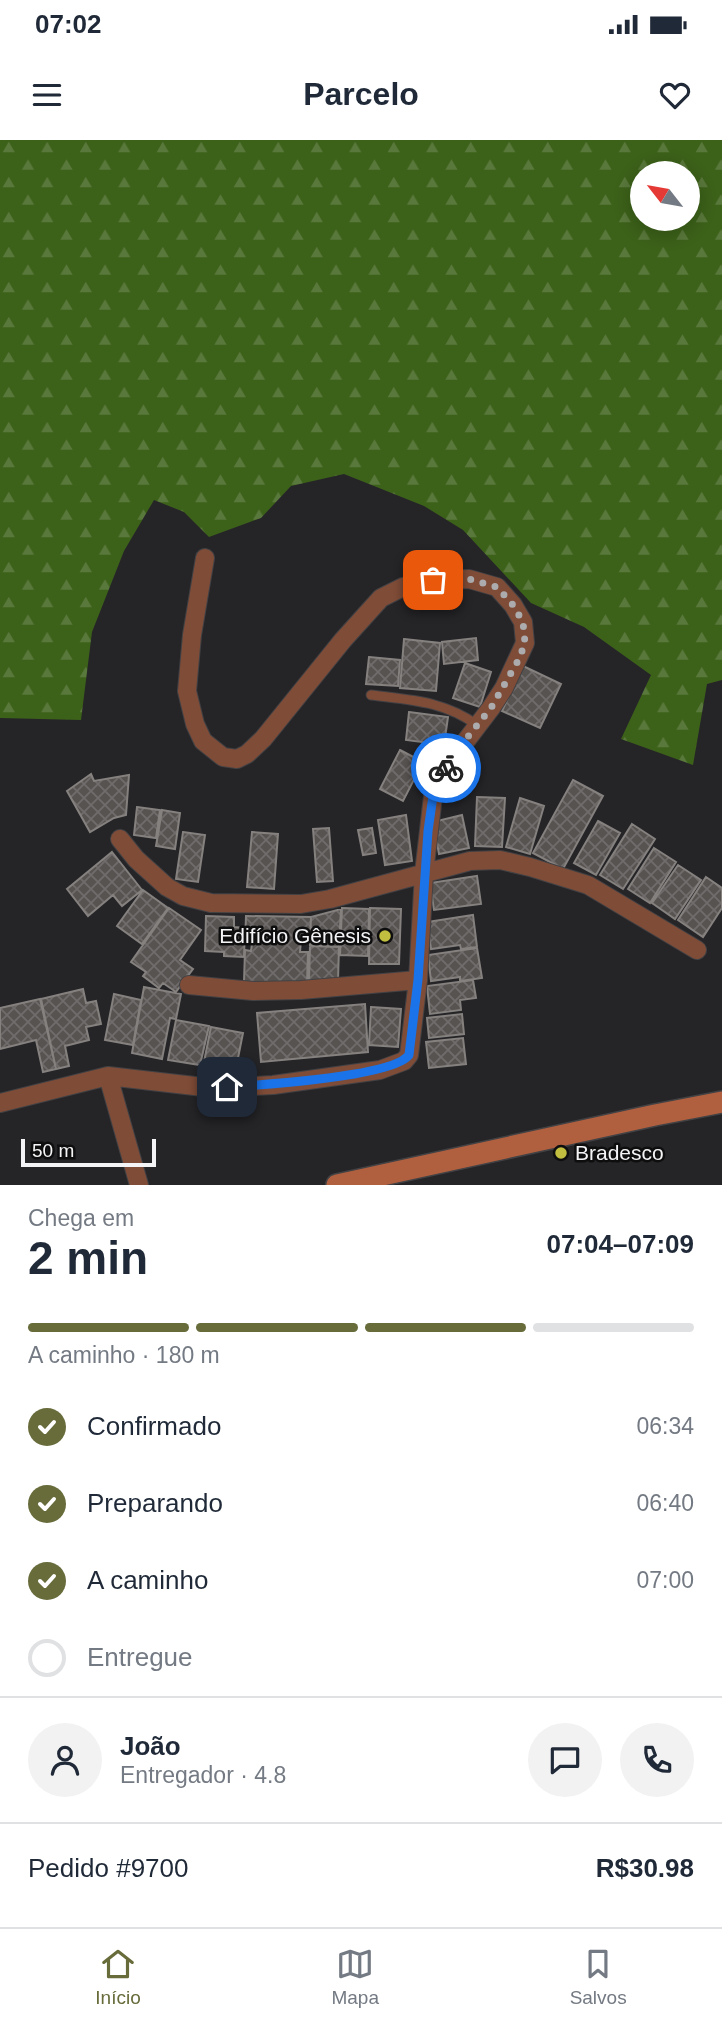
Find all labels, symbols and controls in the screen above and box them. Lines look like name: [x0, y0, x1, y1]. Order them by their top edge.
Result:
text: 07:02: [35, 9, 102, 39]
icon: menu: [28, 76, 66, 114]
text: Parcelo: [303, 76, 419, 112]
icon: heart: [656, 76, 694, 114]
north arrow: [630, 161, 700, 231]
map controls: [630, 161, 700, 231]
pin: [403, 550, 463, 610]
icon: bag: [414, 561, 452, 599]
courier: [411, 733, 481, 803]
icon: bike: [427, 749, 465, 787]
place label: Edifício Gênesis: [219, 924, 371, 947]
marker: Edifício Gênesis: [377, 928, 393, 944]
pin: [197, 1057, 257, 1117]
icon: home: [208, 1068, 246, 1106]
scale bar: [21, 1136, 156, 1168]
text: 50 m: [32, 1140, 74, 1161]
place label: Bradesco: [575, 1141, 664, 1164]
marker: Bradesco: [553, 1145, 569, 1161]
text: Chega em: [28, 1205, 134, 1231]
text: 07:04–07:09: [547, 1229, 694, 1259]
text: 2 min: [28, 1232, 148, 1284]
text: A caminho · 180 m: [28, 1342, 220, 1368]
icon: check: [28, 1408, 66, 1446]
text: Confirmado: [87, 1411, 221, 1441]
text: 06:34: [636, 1413, 694, 1439]
icon: check: [28, 1485, 66, 1523]
text: Preparando: [87, 1488, 223, 1518]
text: 06:40: [636, 1490, 694, 1516]
icon: check: [28, 1562, 66, 1600]
text: A caminho: [87, 1565, 208, 1595]
text: 07:00: [636, 1567, 694, 1593]
text: Entregue: [87, 1642, 193, 1672]
button: person: [28, 1723, 102, 1797]
button: chat: [528, 1723, 602, 1797]
button: phone: [620, 1723, 694, 1797]
text: João: [120, 1731, 181, 1761]
text: Entregador · 4.8: [120, 1762, 286, 1788]
text: Pedido #9700: [28, 1853, 188, 1883]
text: R$30.98: [596, 1853, 694, 1883]
tab: Início: [95, 1945, 141, 2009]
tab: Mapa: [331, 1945, 379, 2009]
tab: Salvos: [570, 1945, 627, 2009]

